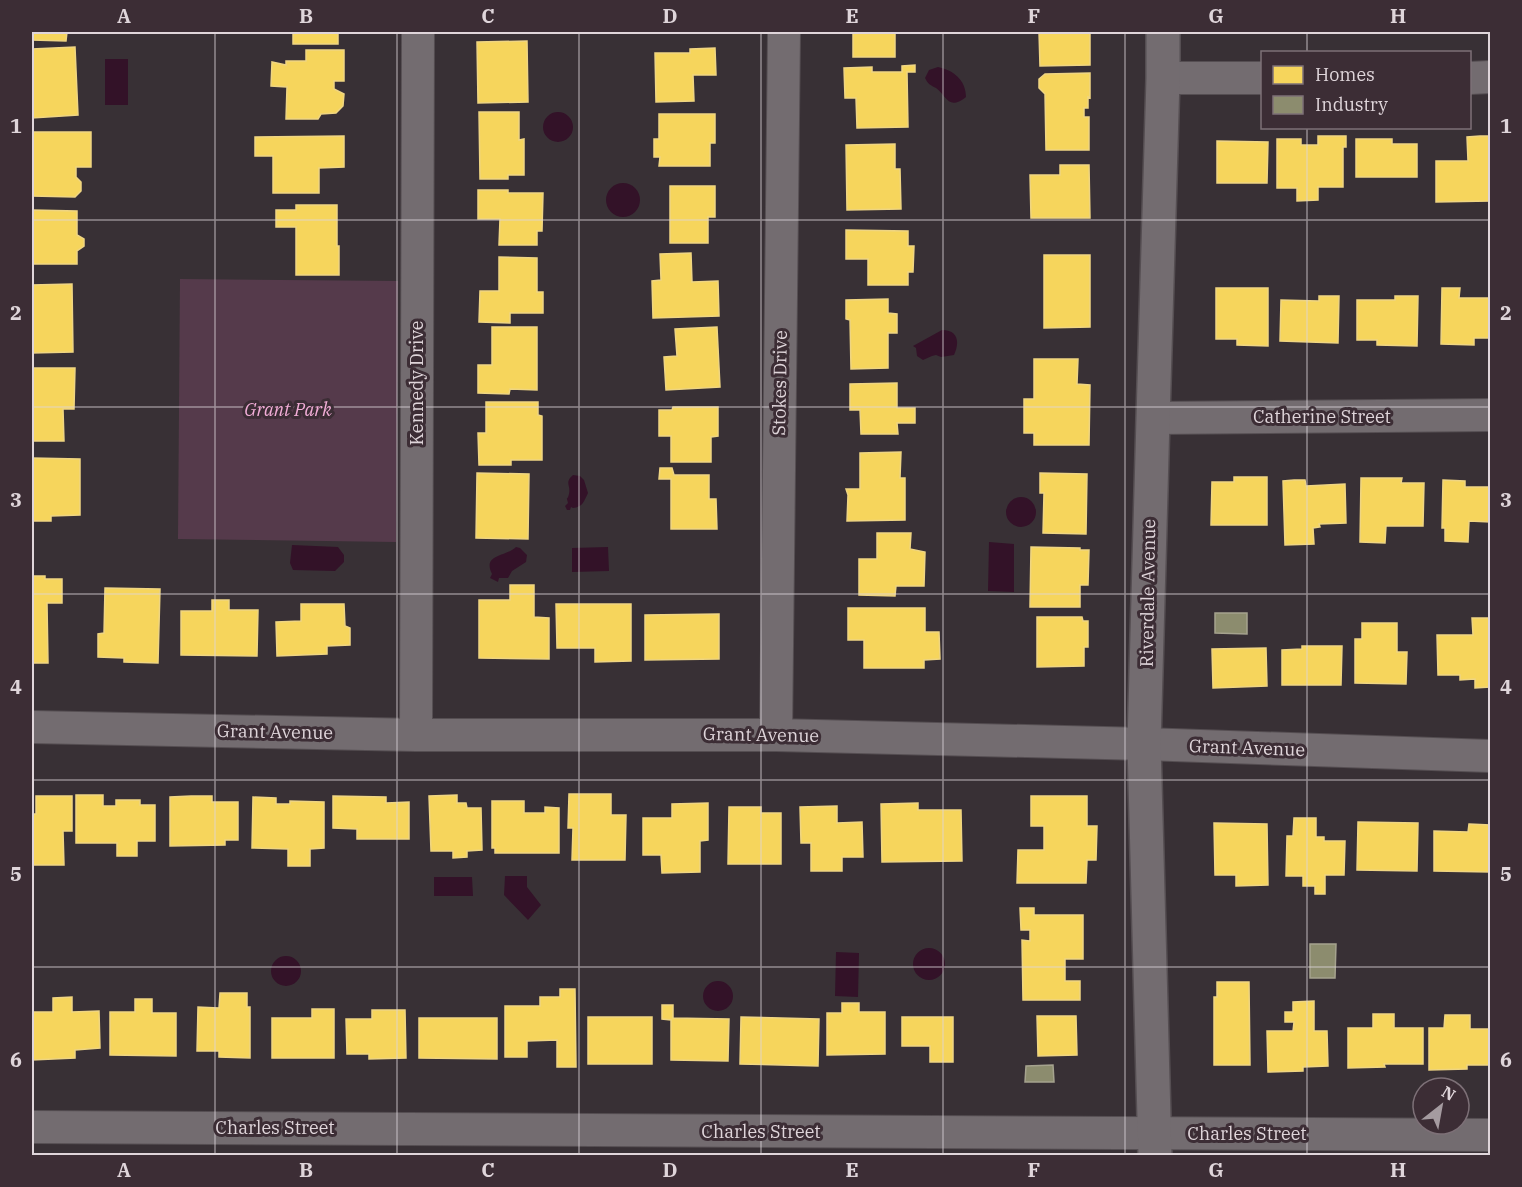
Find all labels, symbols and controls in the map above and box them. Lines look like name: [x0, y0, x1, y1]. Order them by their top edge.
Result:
text: A: [117, 2, 131, 29]
text: B: [299, 2, 313, 29]
text: C: [481, 2, 495, 29]
text: D: [662, 2, 678, 29]
text: E: [845, 2, 859, 29]
text: F: [1028, 2, 1040, 29]
text: G: [1208, 2, 1224, 29]
text: H: [1390, 2, 1406, 29]
legend: [1261, 51, 1471, 129]
text: Homes: [1315, 63, 1375, 86]
text: Industry: [1315, 93, 1388, 116]
text: 1: [10, 112, 22, 139]
text: 1: [1500, 112, 1512, 139]
text: 2: [10, 299, 22, 326]
text: 2: [1500, 299, 1512, 326]
street label: Kennedy Drive: [405, 321, 428, 445]
street label: Stokes Drive: [767, 330, 792, 436]
park label: Grant Park: [244, 398, 332, 421]
street label: Catherine Street: [1253, 405, 1391, 428]
text: 3: [10, 486, 22, 513]
text: 3: [1500, 486, 1512, 513]
street label: Riverdale Avenue: [1135, 519, 1160, 667]
text: 4: [10, 673, 22, 700]
text: 4: [1500, 673, 1512, 700]
street label: Grant Avenue: [217, 719, 333, 744]
street label: Grant Avenue: [703, 722, 819, 747]
street label: Grant Avenue: [1189, 734, 1305, 761]
text: 5: [10, 860, 22, 887]
text: 5: [1500, 860, 1512, 887]
text: 6: [10, 1046, 22, 1073]
text: 6: [1500, 1046, 1512, 1073]
north arrow: [1411, 1076, 1471, 1136]
text: N: [1438, 1081, 1459, 1105]
street label: Charles Street: [215, 1116, 335, 1139]
street label: Charles Street: [701, 1120, 821, 1143]
street label: Charles Street: [1187, 1122, 1307, 1145]
text: A: [117, 1156, 131, 1183]
text: B: [299, 1156, 313, 1183]
text: C: [481, 1156, 495, 1183]
text: D: [662, 1156, 678, 1183]
text: E: [845, 1156, 859, 1183]
text: F: [1028, 1156, 1040, 1183]
text: G: [1208, 1156, 1224, 1183]
text: H: [1390, 1156, 1406, 1183]

